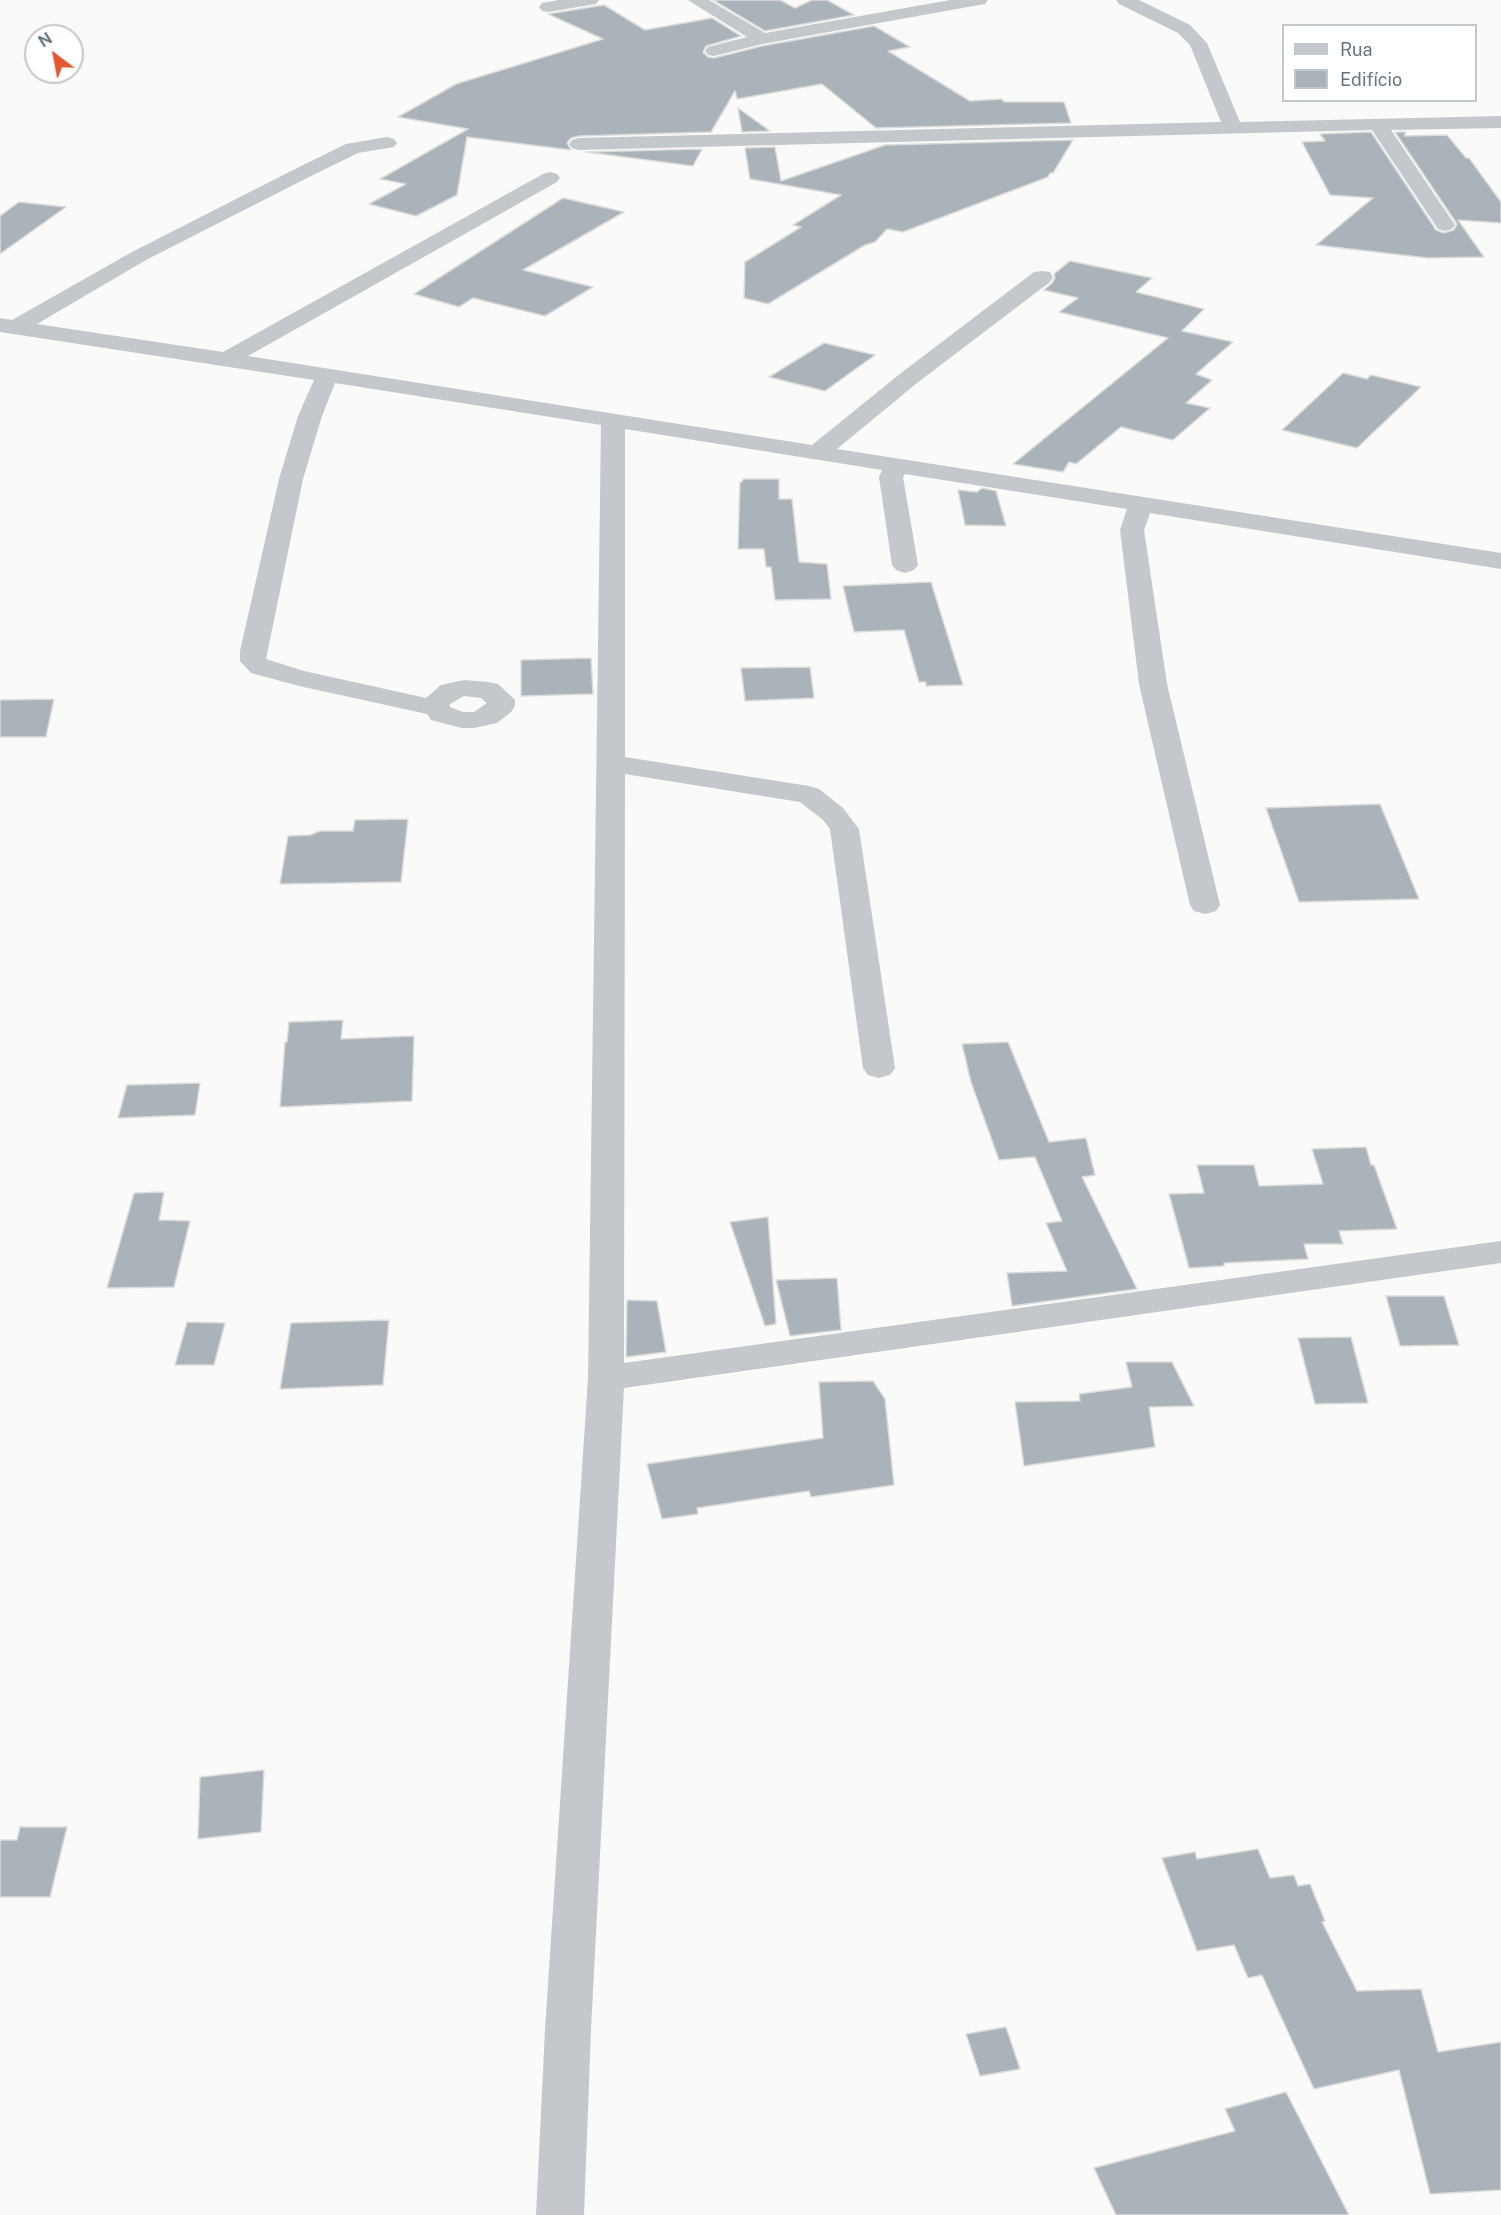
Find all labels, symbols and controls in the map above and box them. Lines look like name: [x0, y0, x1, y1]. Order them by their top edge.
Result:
north arrow: [24, 24, 84, 84]
legend: [1282, 24, 1477, 102]
text: N: [35, 29, 56, 51]
text: Rua: [1340, 39, 1372, 60]
text: Edifício: [1340, 69, 1402, 90]

